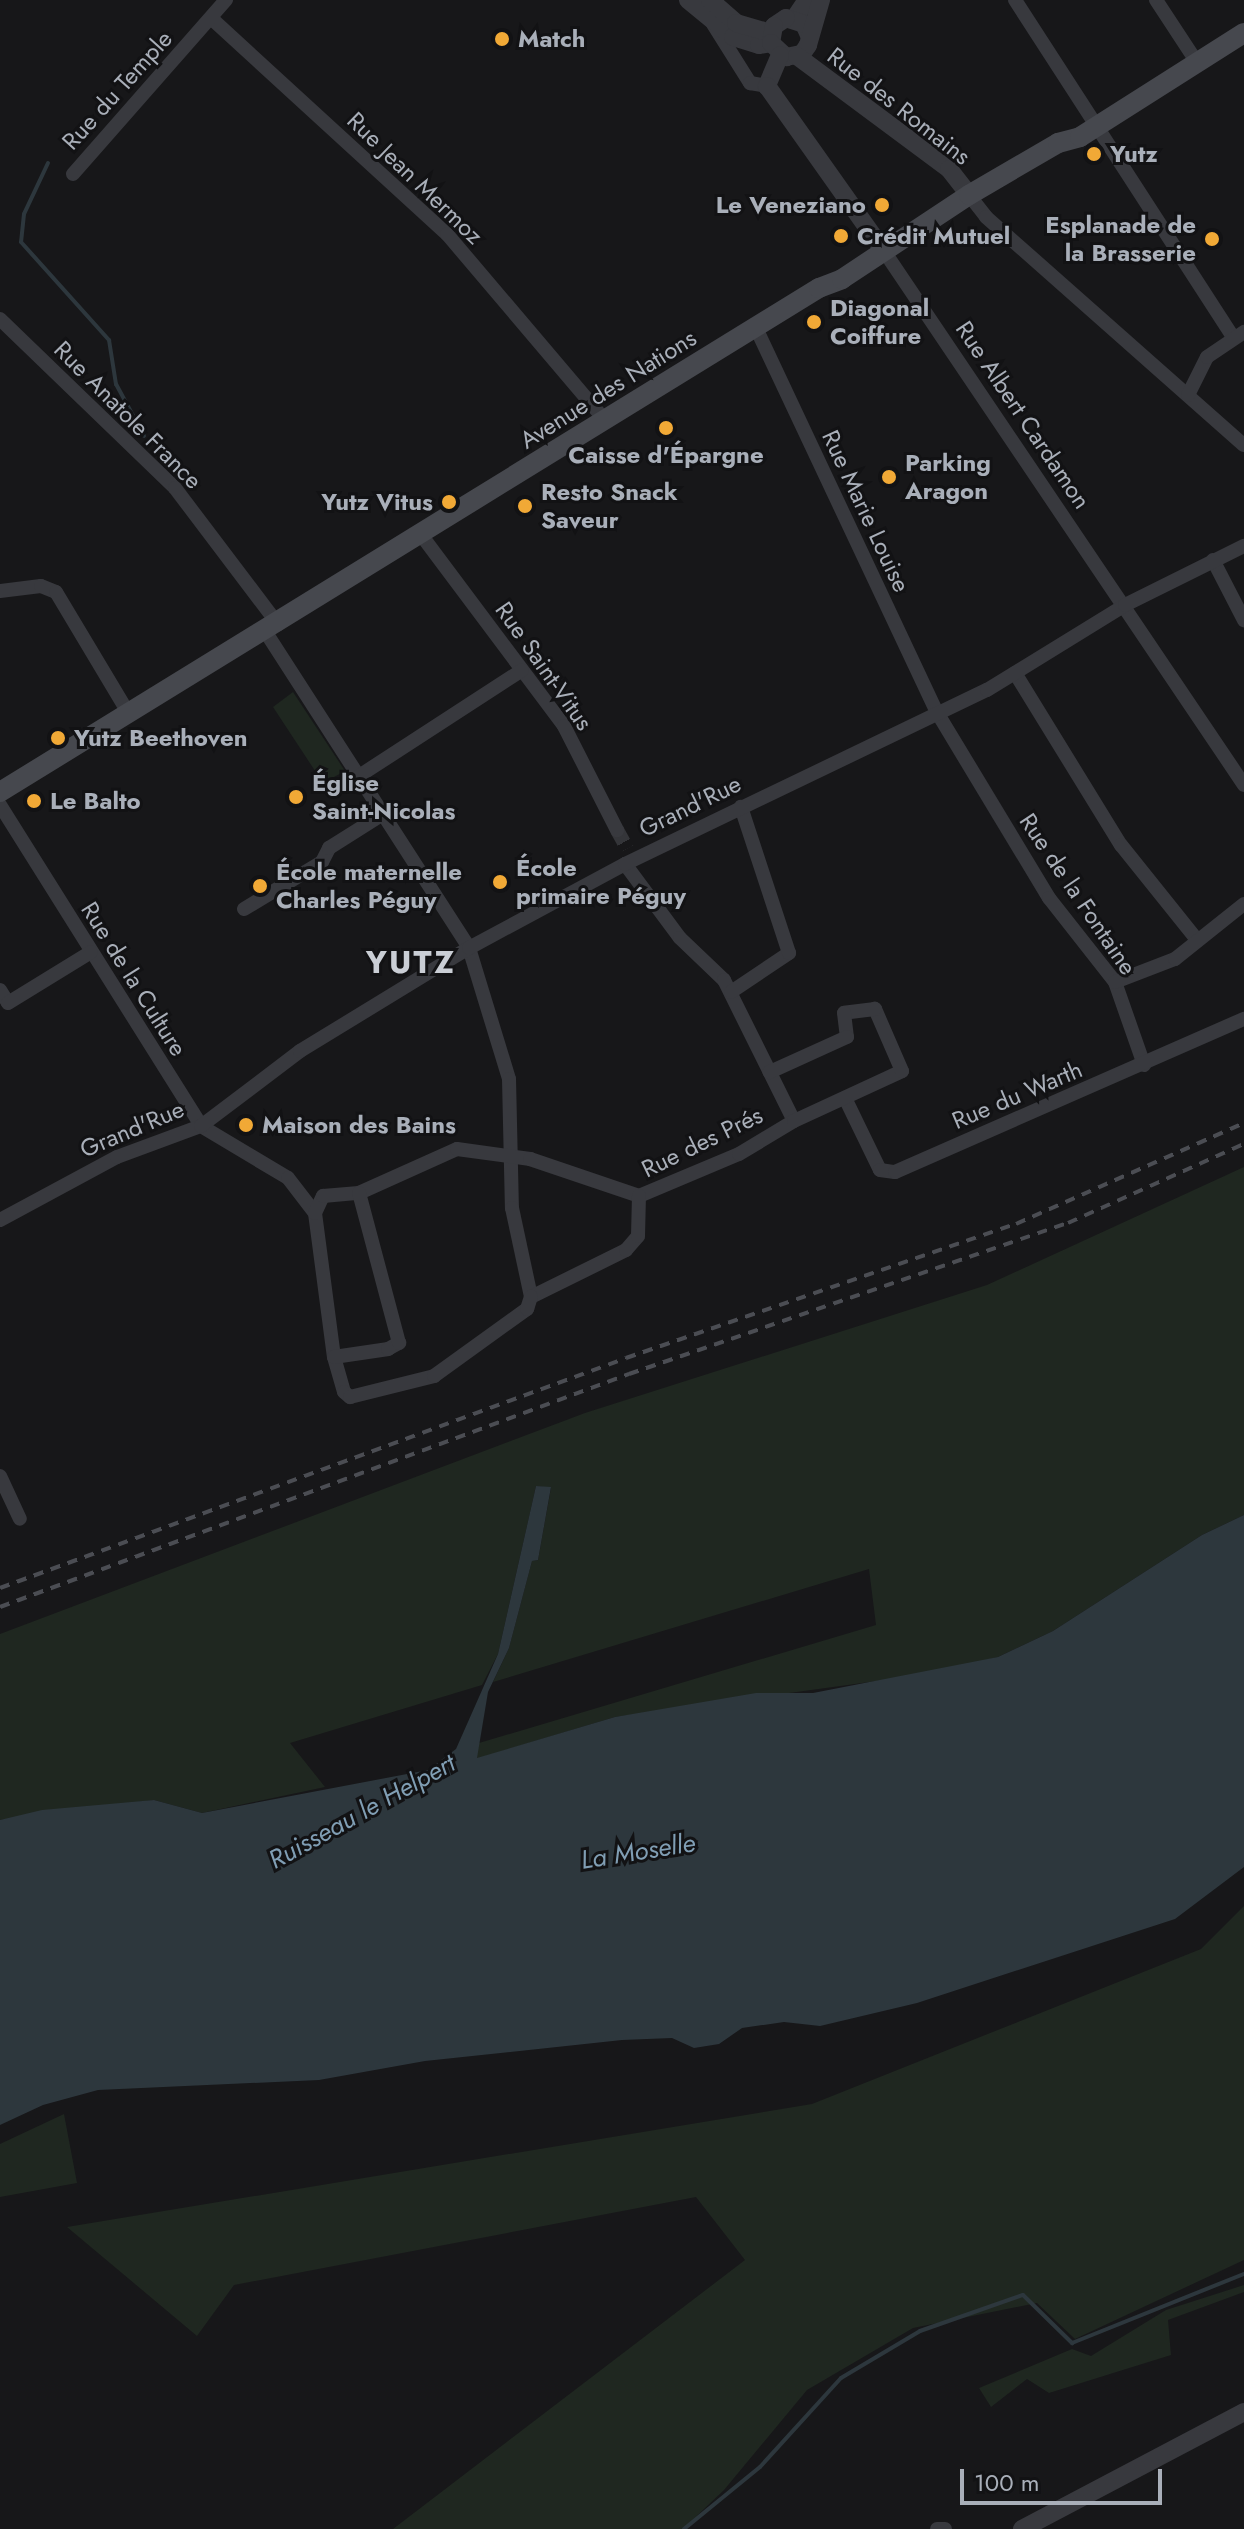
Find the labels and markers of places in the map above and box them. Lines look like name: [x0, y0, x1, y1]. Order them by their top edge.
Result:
place label: Match: [518, 25, 585, 53]
marker: Match: [493, 30, 511, 48]
place label: Yutz: [1110, 140, 1158, 168]
marker: Yutz: [1085, 145, 1103, 163]
place label: Le Veneziano: [716, 191, 866, 219]
marker: Le Veneziano: [873, 196, 891, 214]
place label: Esplanade de la Brasserie: [1045, 211, 1196, 267]
place label: Crédit Mutuel: [857, 222, 1010, 250]
marker: Crédit Mutuel: [832, 227, 850, 245]
marker: Esplanade de la Brasserie: [1203, 230, 1221, 248]
place label: Diagonal Coiffure: [830, 294, 929, 350]
marker: Diagonal Coiffure: [805, 313, 823, 331]
marker: Caisse d'Épargne: [657, 419, 675, 437]
place label: Caisse d'Épargne: [568, 441, 764, 469]
place label: Parking Aragon: [905, 449, 991, 505]
marker: Parking Aragon: [880, 468, 898, 486]
place label: Resto Snack Saveur: [541, 478, 678, 534]
place label: Yutz Vitus: [321, 488, 433, 516]
marker: Yutz Vitus: [440, 493, 458, 511]
marker: Resto Snack Saveur: [516, 497, 534, 515]
place label: Yutz Beethoven: [74, 724, 247, 752]
marker: Yutz Beethoven: [49, 729, 67, 747]
place label: Église Saint-Nicolas: [312, 769, 455, 825]
place label: Le Balto: [50, 787, 141, 815]
marker: Église Saint-Nicolas: [287, 788, 305, 806]
marker: Le Balto: [25, 792, 43, 810]
place label: École primaire Péguy: [516, 854, 686, 910]
place label: École maternelle Charles Péguy: [276, 858, 462, 914]
marker: École primaire Péguy: [491, 873, 509, 891]
marker: École maternelle Charles Péguy: [251, 877, 269, 895]
place label: Maison des Bains: [262, 1111, 456, 1139]
marker: Maison des Bains: [237, 1116, 255, 1134]

